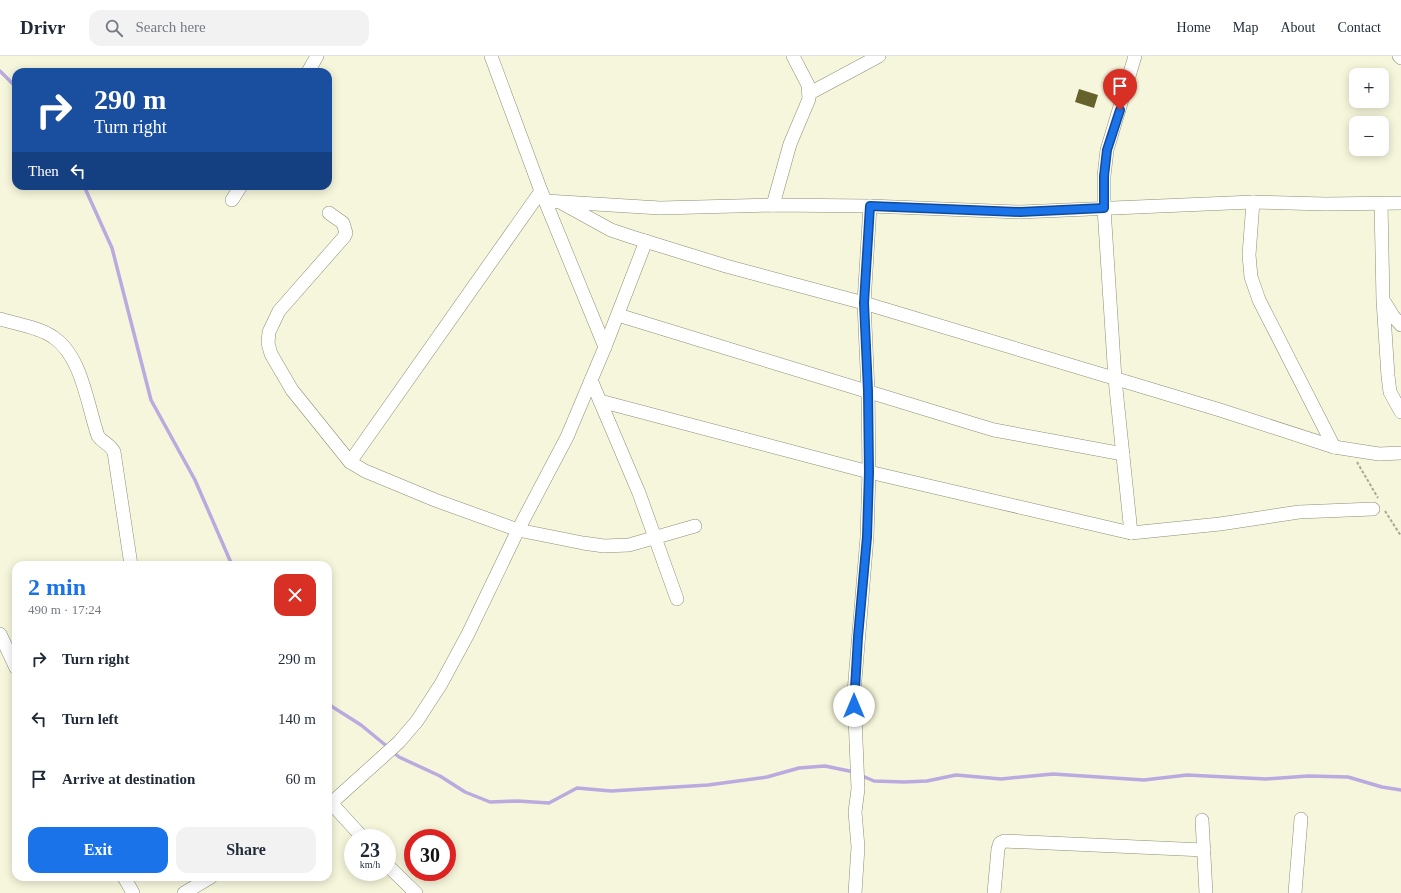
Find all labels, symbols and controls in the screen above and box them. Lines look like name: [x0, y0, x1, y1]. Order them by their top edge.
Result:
search box: [89, 10, 369, 46]
text: Drivr: [20, 17, 65, 38]
icon: search: [103, 17, 125, 39]
text: Search here: [135, 19, 206, 35]
text: Home: [1177, 20, 1211, 35]
text: Map: [1233, 20, 1258, 35]
text: About: [1280, 20, 1315, 35]
text: Contact: [1337, 20, 1381, 35]
map controls: [1349, 68, 1389, 156]
button: +: [1349, 68, 1389, 108]
pin: [1103, 69, 1137, 110]
icon: arrive: [1109, 75, 1131, 97]
icon: right: [28, 84, 80, 136]
text: 290 m: [94, 84, 166, 115]
button: −: [1349, 116, 1389, 156]
text: Turn right: [94, 117, 167, 137]
icon: left: [67, 160, 89, 182]
text: Then: [28, 163, 59, 179]
text: 2 min: [28, 574, 86, 600]
button: close: [274, 574, 316, 616]
text: 490 m · 17:24: [28, 602, 101, 617]
icon: right: [28, 648, 50, 670]
text: Turn right: [62, 651, 129, 667]
text: 290 m: [278, 651, 316, 667]
position arrow: [833, 685, 875, 727]
icon: left: [28, 708, 50, 730]
text: Turn left: [62, 711, 119, 727]
text: 140 m: [278, 711, 316, 727]
icon: arrive: [28, 768, 50, 790]
text: Arrive at destination: [62, 771, 195, 787]
text: 60 m: [286, 771, 316, 787]
button: Exit: [28, 827, 168, 873]
button: Share: [176, 827, 316, 873]
speed limit sign: 30: [404, 829, 456, 881]
text: 23: [360, 839, 380, 861]
text: km/h: [360, 859, 380, 870]

